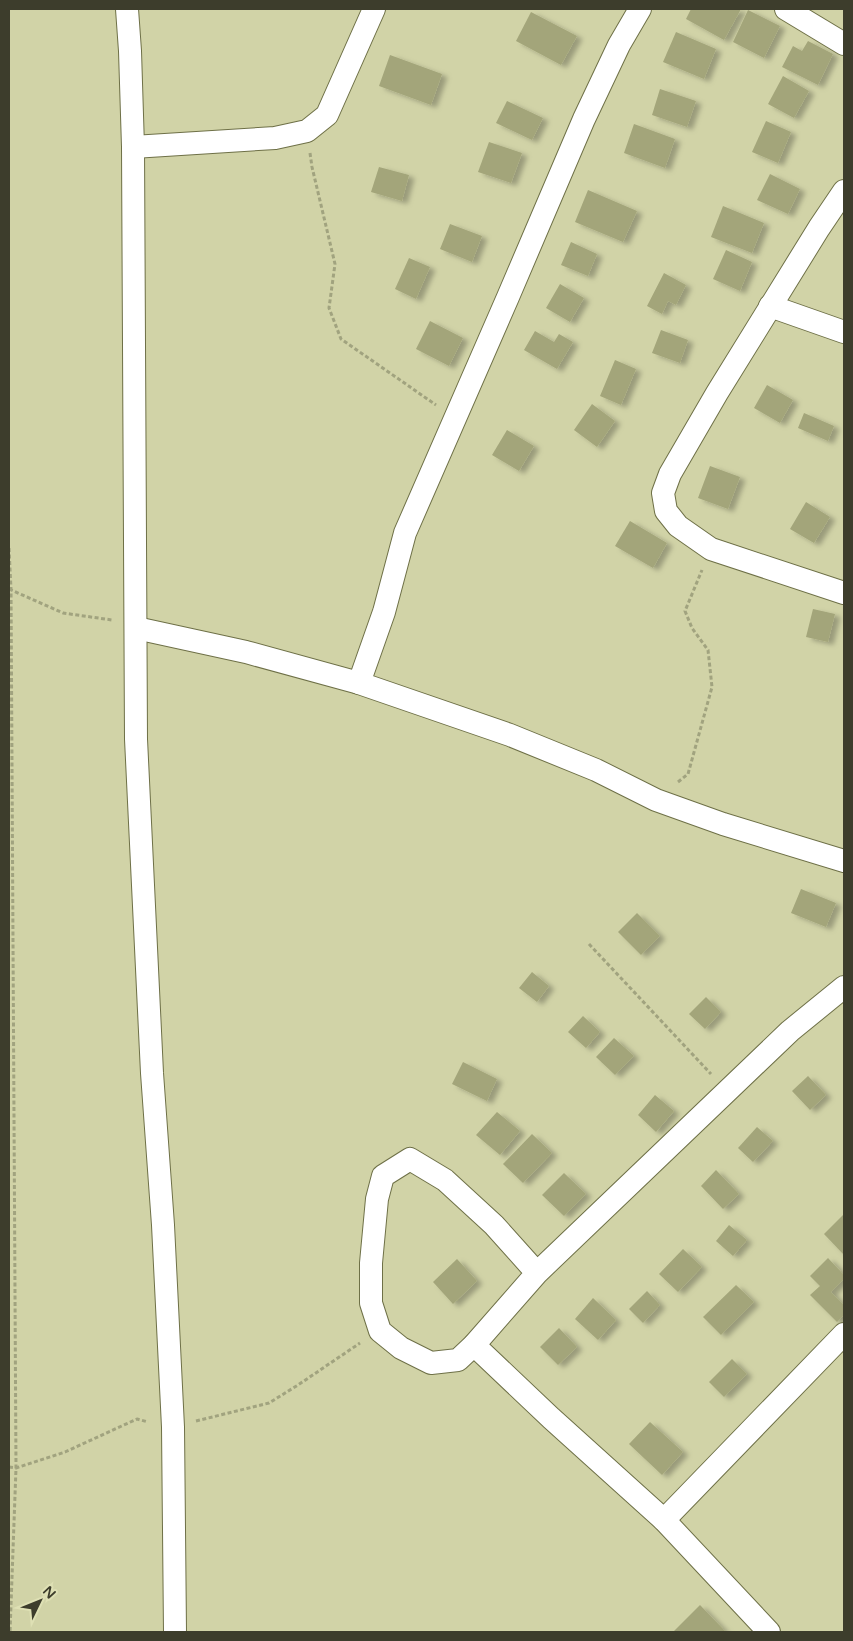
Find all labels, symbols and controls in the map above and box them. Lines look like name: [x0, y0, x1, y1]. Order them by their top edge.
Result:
north arrow: [15, 1576, 65, 1626]
text: N: [39, 1583, 59, 1602]

